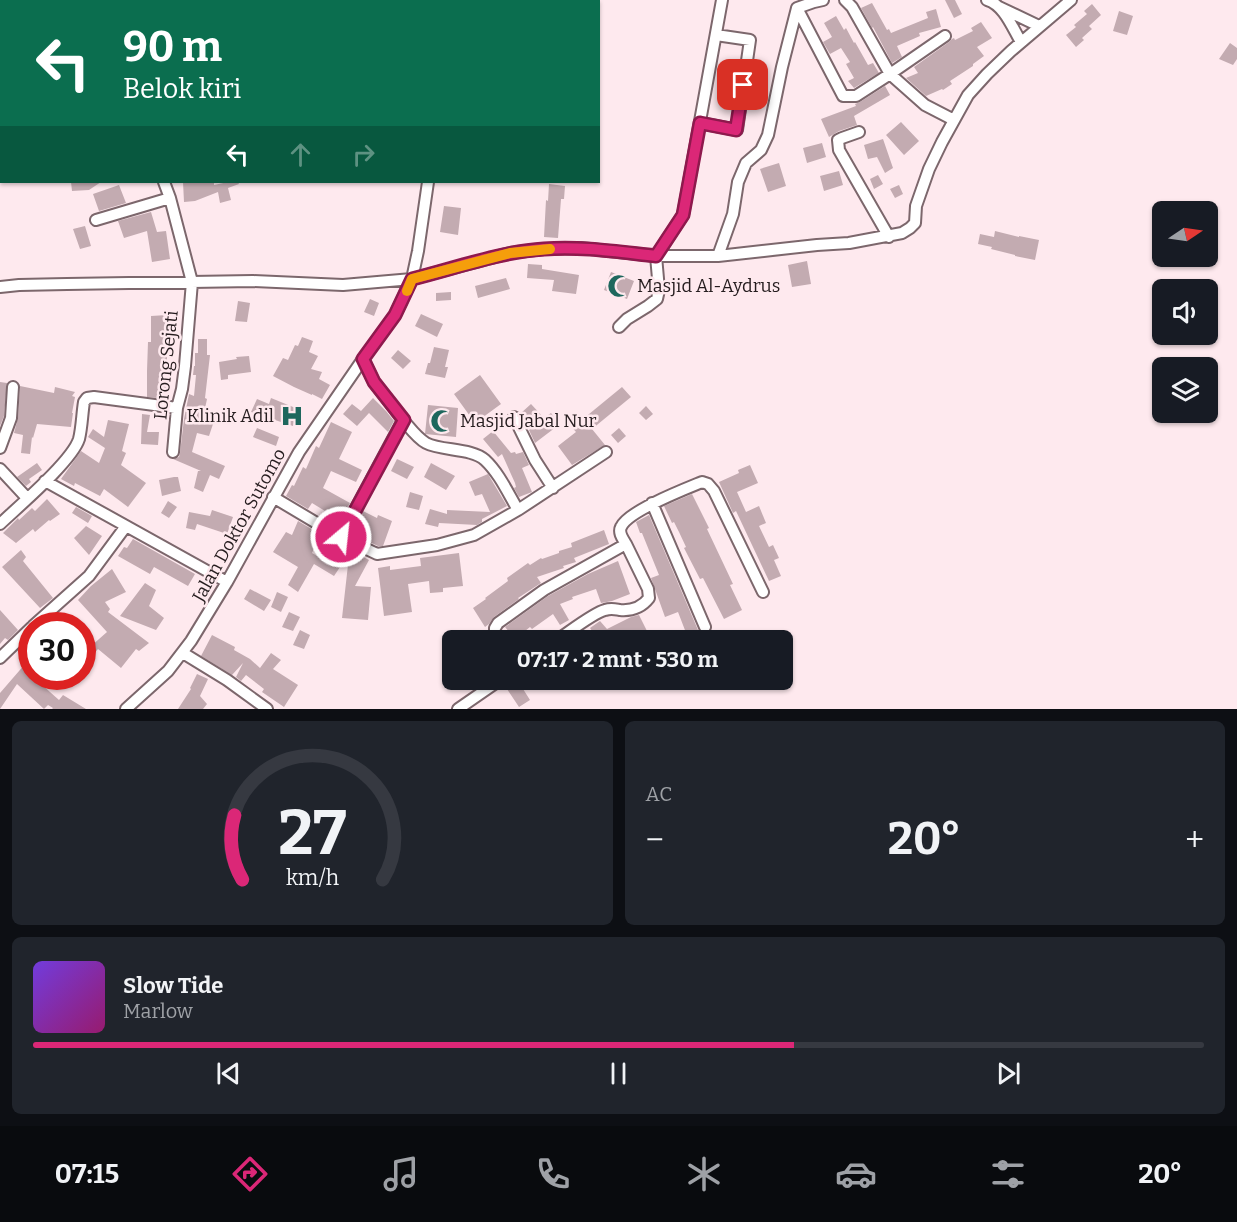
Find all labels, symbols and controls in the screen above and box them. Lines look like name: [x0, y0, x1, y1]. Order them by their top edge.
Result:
text: 90 m: [123, 22, 222, 72]
icon: left: [24, 24, 102, 102]
pin: [717, 59, 768, 110]
icon: arrive: [726, 68, 759, 101]
text: Belok kiri: [123, 73, 241, 105]
icon: left: [221, 138, 254, 171]
icon: ahead: [284, 138, 317, 171]
icon: right: [347, 138, 380, 171]
north arrow: [1152, 201, 1218, 267]
map controls: [1152, 201, 1218, 423]
mosque icon: Masjid Al-Aydrus: [606, 273, 632, 299]
place label: Masjid Al-Aydrus: [637, 275, 780, 297]
button: sound: [1152, 279, 1218, 345]
street label: Lorong Sejati: [149, 309, 183, 421]
button: layers: [1152, 357, 1218, 423]
hospital icon: Klinik Adil: [279, 403, 305, 429]
place label: Klinik Adil: [187, 405, 274, 427]
mosque icon: Masjid Jabal Nur: [429, 408, 455, 434]
place label: Masjid Jabal Nur: [460, 410, 597, 432]
street label: Jalan Doktor Sutomo: [187, 444, 290, 607]
position arrow: [309, 505, 373, 569]
speed limit sign: 30: [18, 612, 96, 690]
text: 07:17 · 2 mnt · 530 m: [517, 646, 718, 673]
text: AC: [646, 782, 672, 806]
text: 27: [278, 796, 346, 871]
text: 20°: [888, 812, 961, 866]
text: −: [646, 820, 664, 860]
text: +: [1185, 820, 1204, 860]
text: km/h: [286, 865, 339, 891]
text: Slow Tide: [123, 972, 223, 999]
text: Marlow: [123, 999, 193, 1023]
icon: previous: [212, 1057, 245, 1090]
icon: pause: [602, 1057, 635, 1090]
icon: next: [992, 1057, 1025, 1090]
icon: directions: [229, 1153, 271, 1195]
icon: music: [380, 1153, 422, 1195]
icon: phone: [532, 1153, 574, 1195]
icon: climate: [683, 1153, 725, 1195]
icon: car: [835, 1153, 877, 1195]
icon: filters: [987, 1153, 1029, 1195]
text: 07:15: [55, 1158, 119, 1190]
text: 20°: [1138, 1158, 1182, 1190]

